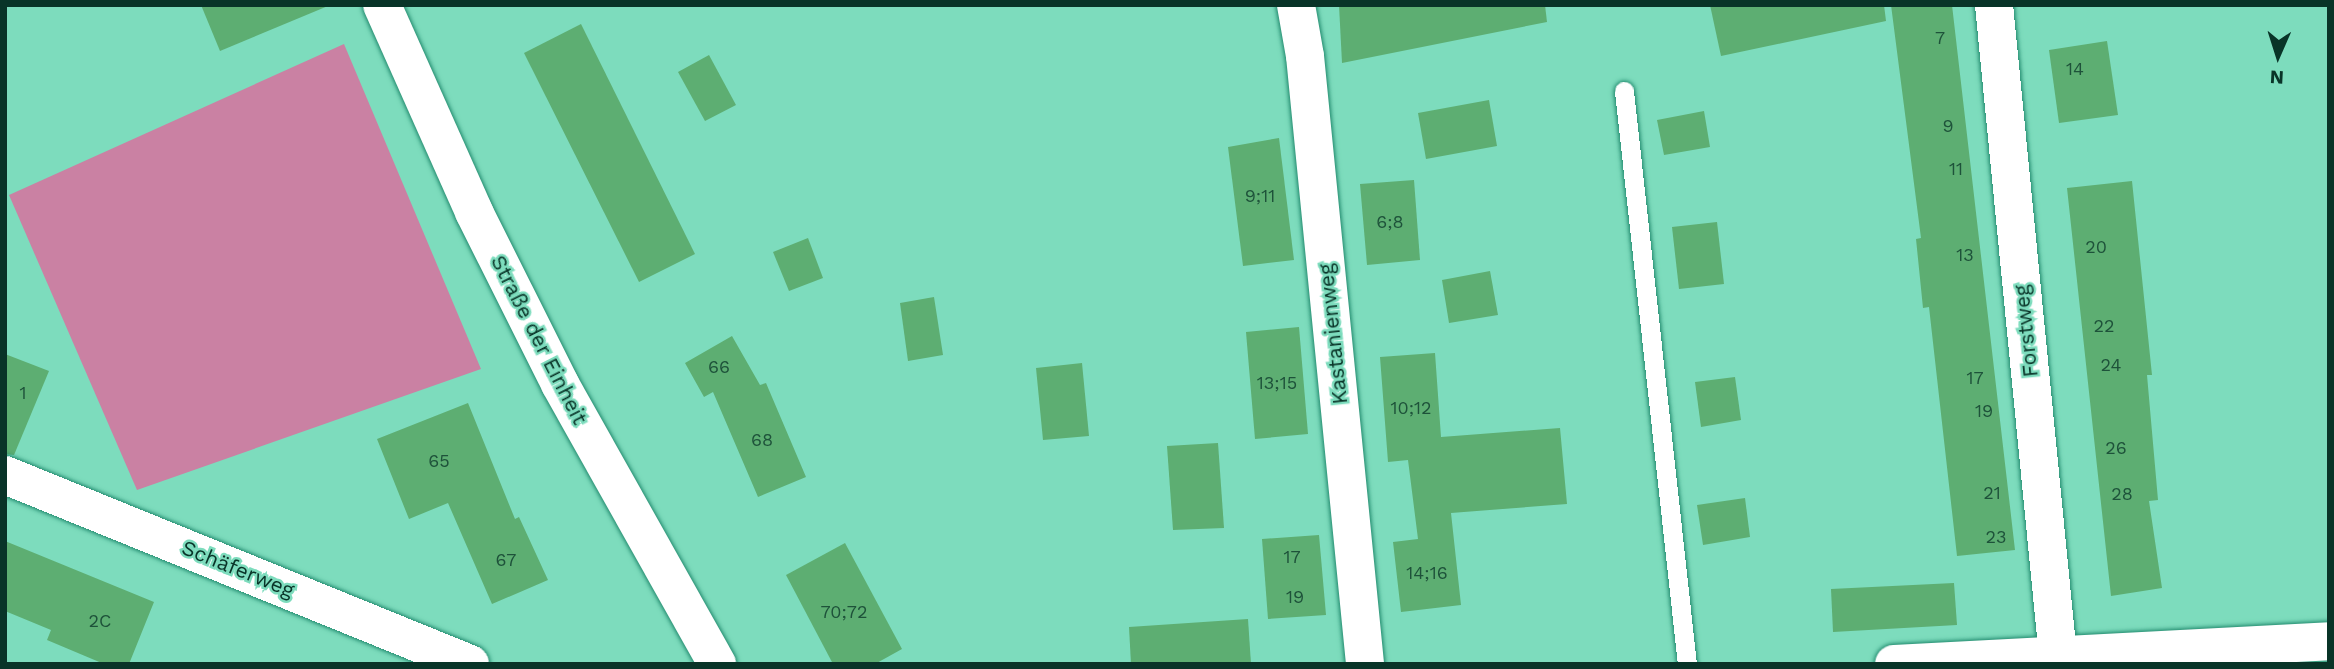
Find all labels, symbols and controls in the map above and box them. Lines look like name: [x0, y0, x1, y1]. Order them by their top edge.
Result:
north arrow: [2243, 21, 2313, 91]
house number: 7: [1935, 27, 1945, 49]
house number: 14: [2066, 58, 2084, 80]
text: N: [2269, 66, 2285, 89]
house number: 9: [1942, 115, 1954, 137]
house number: 11: [1949, 158, 1963, 180]
house number: 9;11: [1245, 185, 1275, 207]
house number: 6;8: [1376, 211, 1404, 233]
house number: 20: [2085, 236, 2107, 258]
house number: 13: [1956, 244, 1974, 266]
street label: Straße der Einheit: [485, 251, 593, 429]
street label: Kastanienweg: [1313, 262, 1353, 406]
street label: Forstweg: [2009, 284, 2043, 378]
house number: 22: [2094, 315, 2114, 337]
house number: 24: [2101, 354, 2121, 376]
house number: 66: [708, 356, 730, 378]
house number: 17: [1966, 367, 1984, 389]
house number: 13;15: [1257, 372, 1297, 394]
house number: 1: [19, 382, 27, 404]
house number: 10;12: [1390, 397, 1432, 419]
house number: 19: [1975, 400, 1993, 422]
house number: 68: [751, 429, 773, 451]
house number: 26: [2105, 437, 2127, 459]
house number: 65: [428, 450, 450, 472]
house number: 21: [1983, 482, 2001, 504]
house number: 28: [2111, 483, 2133, 505]
house number: 23: [1986, 526, 2006, 548]
street label: Schäferweg: [178, 535, 298, 603]
house number: 17: [1283, 546, 1301, 568]
house number: 67: [496, 549, 516, 571]
house number: 14;16: [1406, 562, 1448, 584]
house number: 19: [1286, 586, 1304, 608]
house number: 70;72: [821, 601, 867, 623]
house number: 2C: [89, 610, 111, 632]

